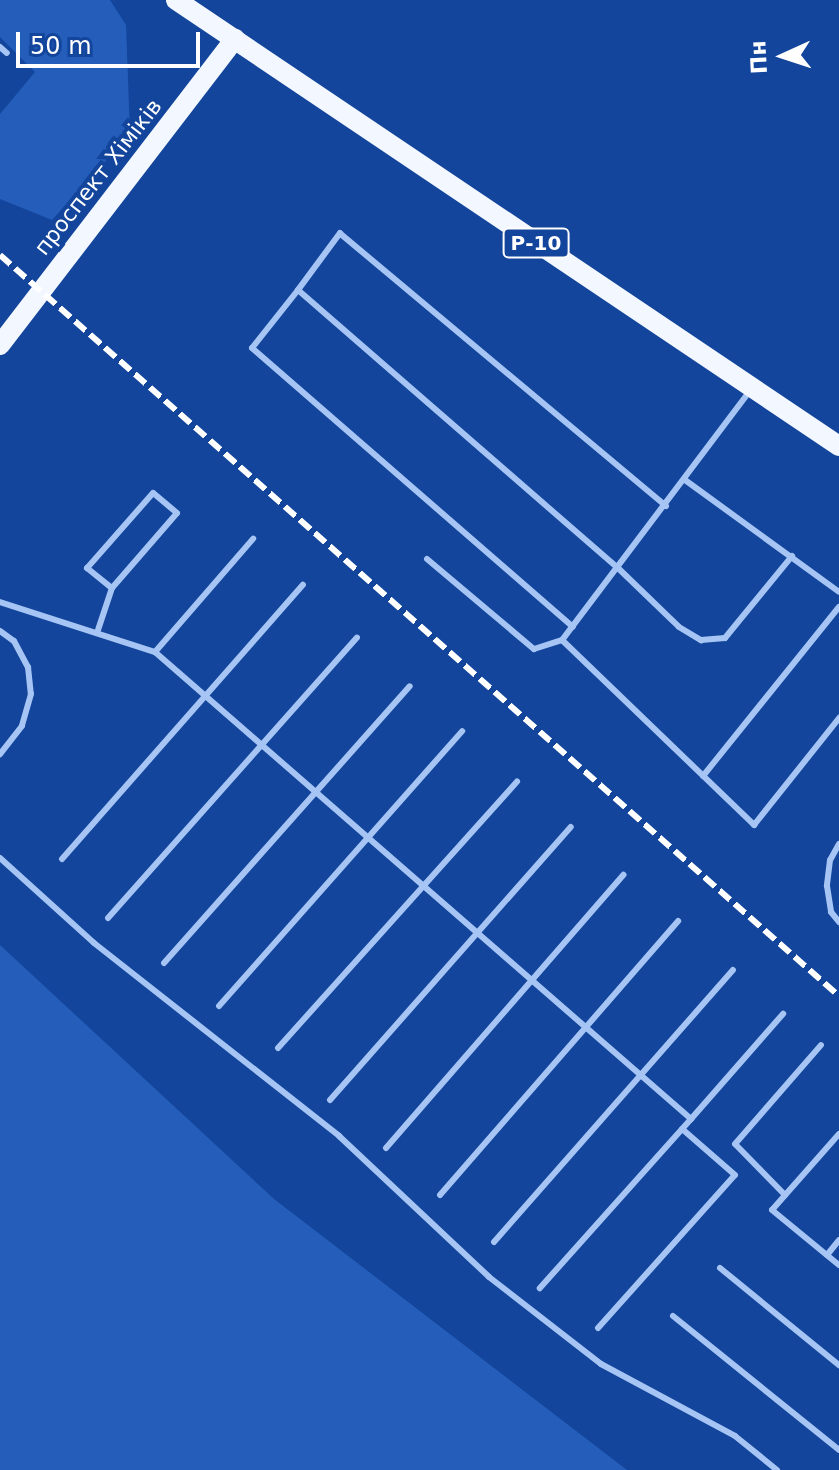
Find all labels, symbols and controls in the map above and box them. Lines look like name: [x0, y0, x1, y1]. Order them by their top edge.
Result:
scale bar: [20, 16, 204, 66]
north arrow: [743, 16, 823, 96]
text: 50 m: [30, 32, 92, 60]
text: Пн: [745, 40, 772, 75]
street label: проспект Хіміків: [29, 94, 167, 260]
road number: Р-10: [502, 227, 570, 259]

